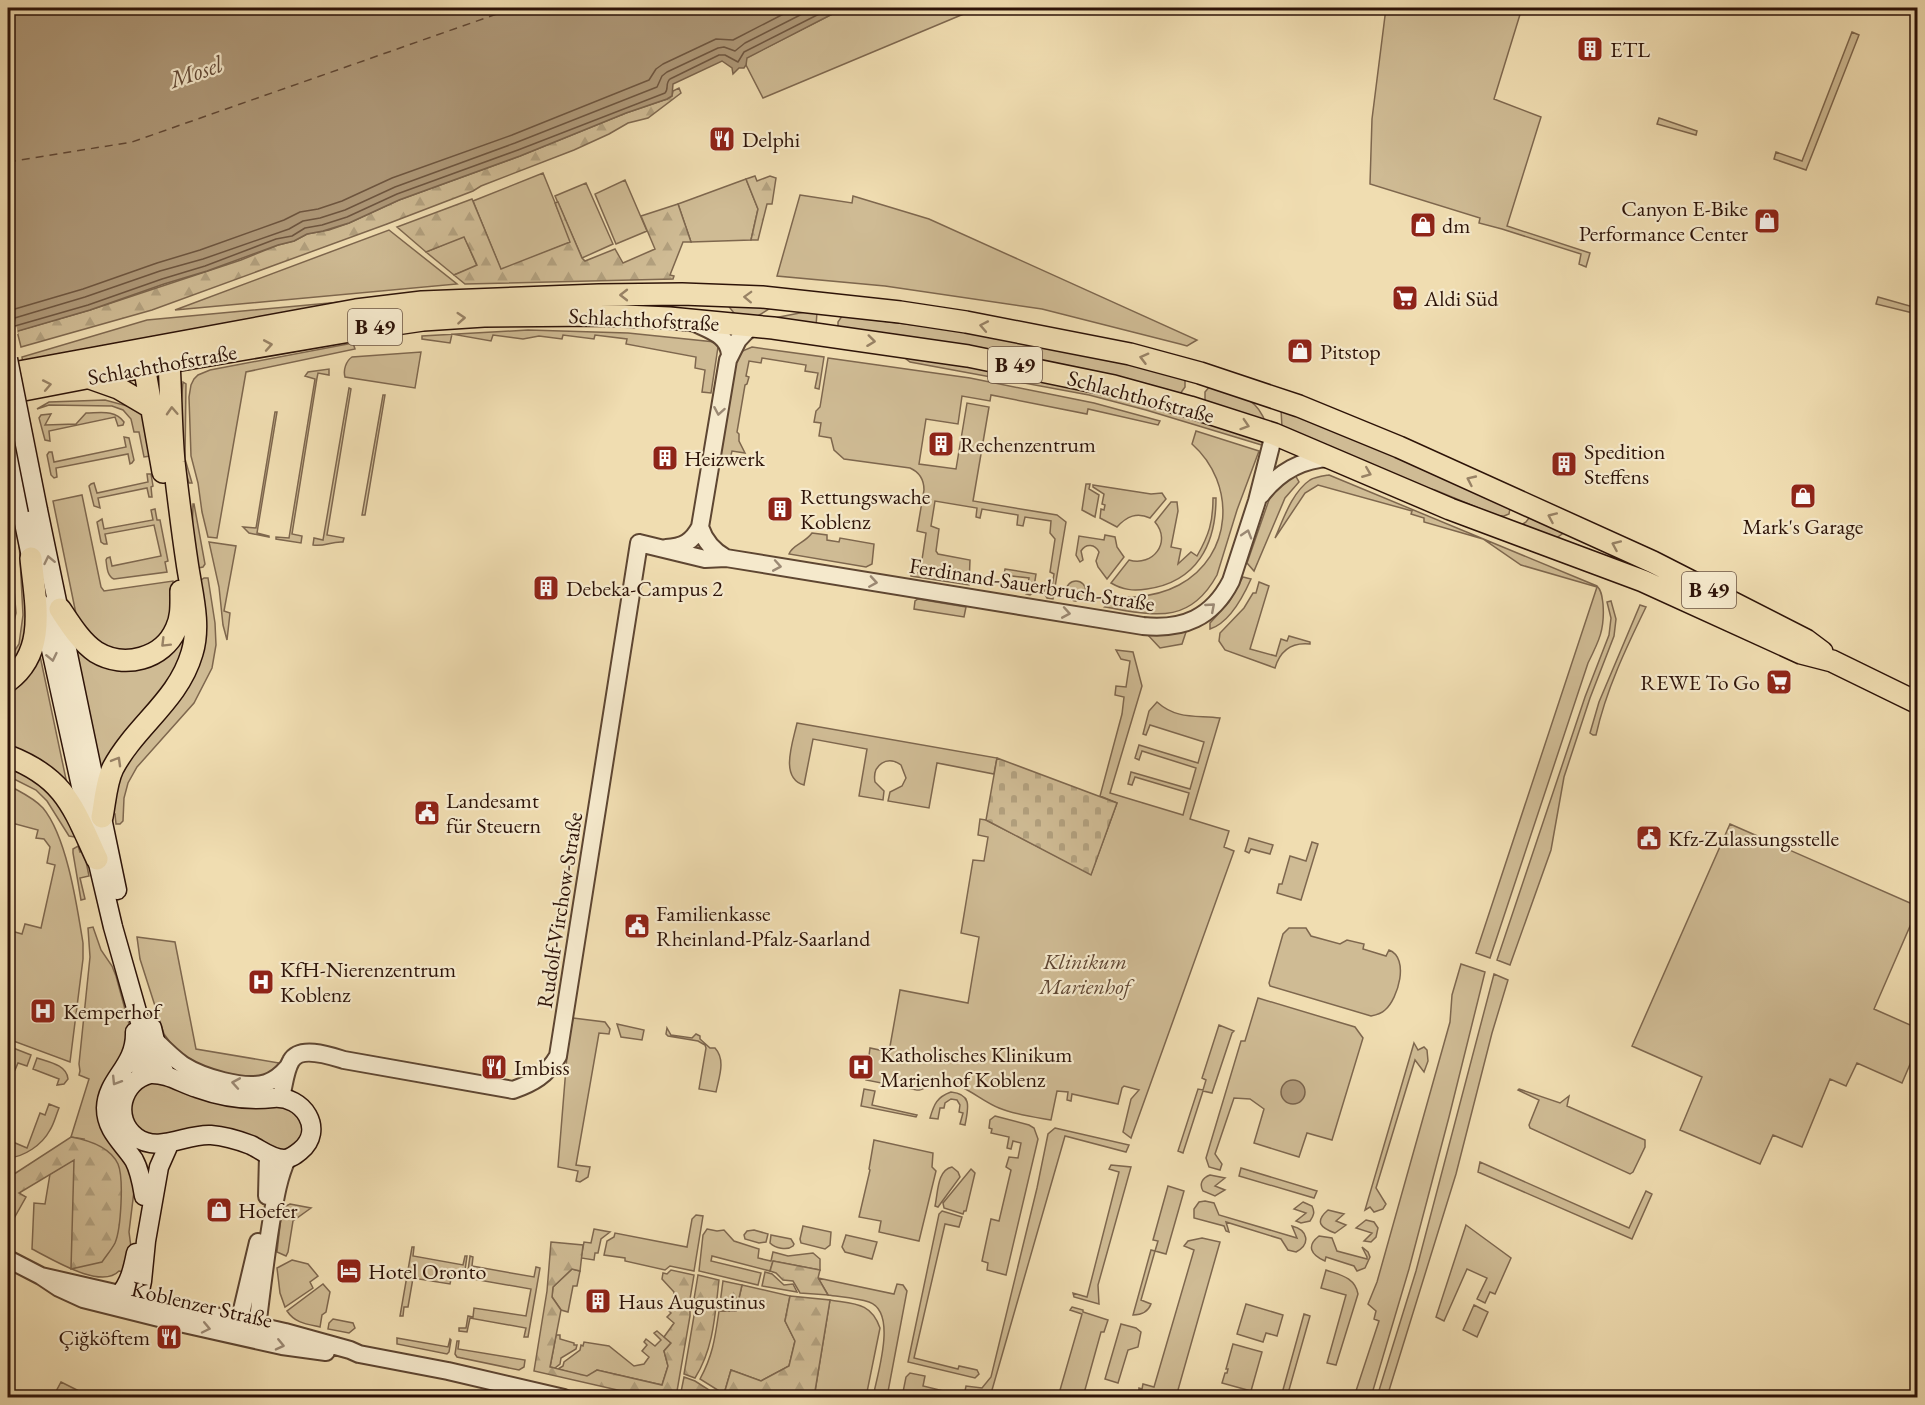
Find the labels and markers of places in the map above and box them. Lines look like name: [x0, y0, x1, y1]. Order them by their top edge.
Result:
building icon: ETL: [1575, 34, 1605, 64]
place label: ETL: [1610, 35, 1650, 64]
restaurant icon: Delphi: [707, 124, 737, 154]
place label: Delphi: [742, 125, 800, 154]
place label: Canyon E-Bike Performance Center: [1579, 194, 1749, 248]
shop icon: Canyon E-Bike Performance Center: [1752, 206, 1782, 236]
shop icon: dm: [1408, 210, 1438, 240]
place label: dm: [1442, 211, 1470, 240]
supermarket icon: Aldi Süd: [1390, 283, 1420, 313]
place label: Aldi Süd: [1423, 284, 1499, 313]
shop icon: Pitstop: [1285, 336, 1315, 366]
place label: Pitstop: [1320, 337, 1381, 366]
building icon: Rechenzentrum: [926, 429, 956, 459]
place label: Rechenzentrum: [960, 430, 1096, 459]
place label: Spedition Steffens: [1584, 437, 1666, 491]
building icon: Heizwerk: [650, 443, 680, 473]
place label: Heizwerk: [684, 444, 766, 473]
building icon: Spedition Steffens: [1549, 449, 1579, 479]
shop icon: Mark's Garage: [1788, 481, 1818, 511]
place label: Rettungswache Koblenz: [800, 482, 931, 536]
building icon: Rettungswache Koblenz: [765, 494, 795, 524]
place label: Mark's Garage: [1743, 512, 1864, 541]
building icon: Debeka-Campus 2: [531, 573, 561, 603]
place label: Debeka-Campus 2: [566, 574, 723, 603]
supermarket icon: REWE To Go: [1764, 667, 1794, 697]
place label: REWE To Go: [1640, 668, 1760, 697]
place label: Landesamt für Steuern: [446, 786, 542, 840]
public building icon: Landesamt für Steuern: [412, 798, 442, 828]
public building icon: Kfz-Zulassungsstelle: [1634, 823, 1664, 853]
place label: Kfz-Zulassungsstelle: [1668, 824, 1839, 853]
place label: Familienkasse Rheinland-Pfalz-Saarland: [656, 899, 871, 953]
public building icon: Familienkasse Rheinland-Pfalz-Saarland: [622, 911, 652, 941]
place label: KfH-Nierenzentrum Koblenz: [280, 955, 456, 1009]
hospital icon: KfH-Nierenzentrum Koblenz: [246, 967, 276, 997]
hospital icon: Kemperhof: [28, 996, 58, 1026]
place label: Kemperhof: [63, 997, 163, 1026]
place label: Katholisches Klinikum Marienhof Koblenz: [880, 1040, 1072, 1094]
restaurant icon: Imbiss: [479, 1052, 509, 1082]
hospital icon: Katholisches Klinikum Marienhof Koblenz: [846, 1052, 876, 1082]
place label: Imbiss: [514, 1053, 570, 1082]
shop icon: Hoefer: [204, 1195, 234, 1225]
place label: Hoefer: [238, 1196, 298, 1225]
hotel icon: Hotel Oronto: [334, 1256, 364, 1286]
place label: Hotel Oronto: [368, 1257, 486, 1286]
building icon: Haus Augustinus: [583, 1286, 613, 1316]
place label: Haus Augustinus: [618, 1287, 765, 1316]
restaurant icon: Çiğköftem: [154, 1322, 184, 1352]
place label: Çiğköftem: [59, 1323, 150, 1352]

